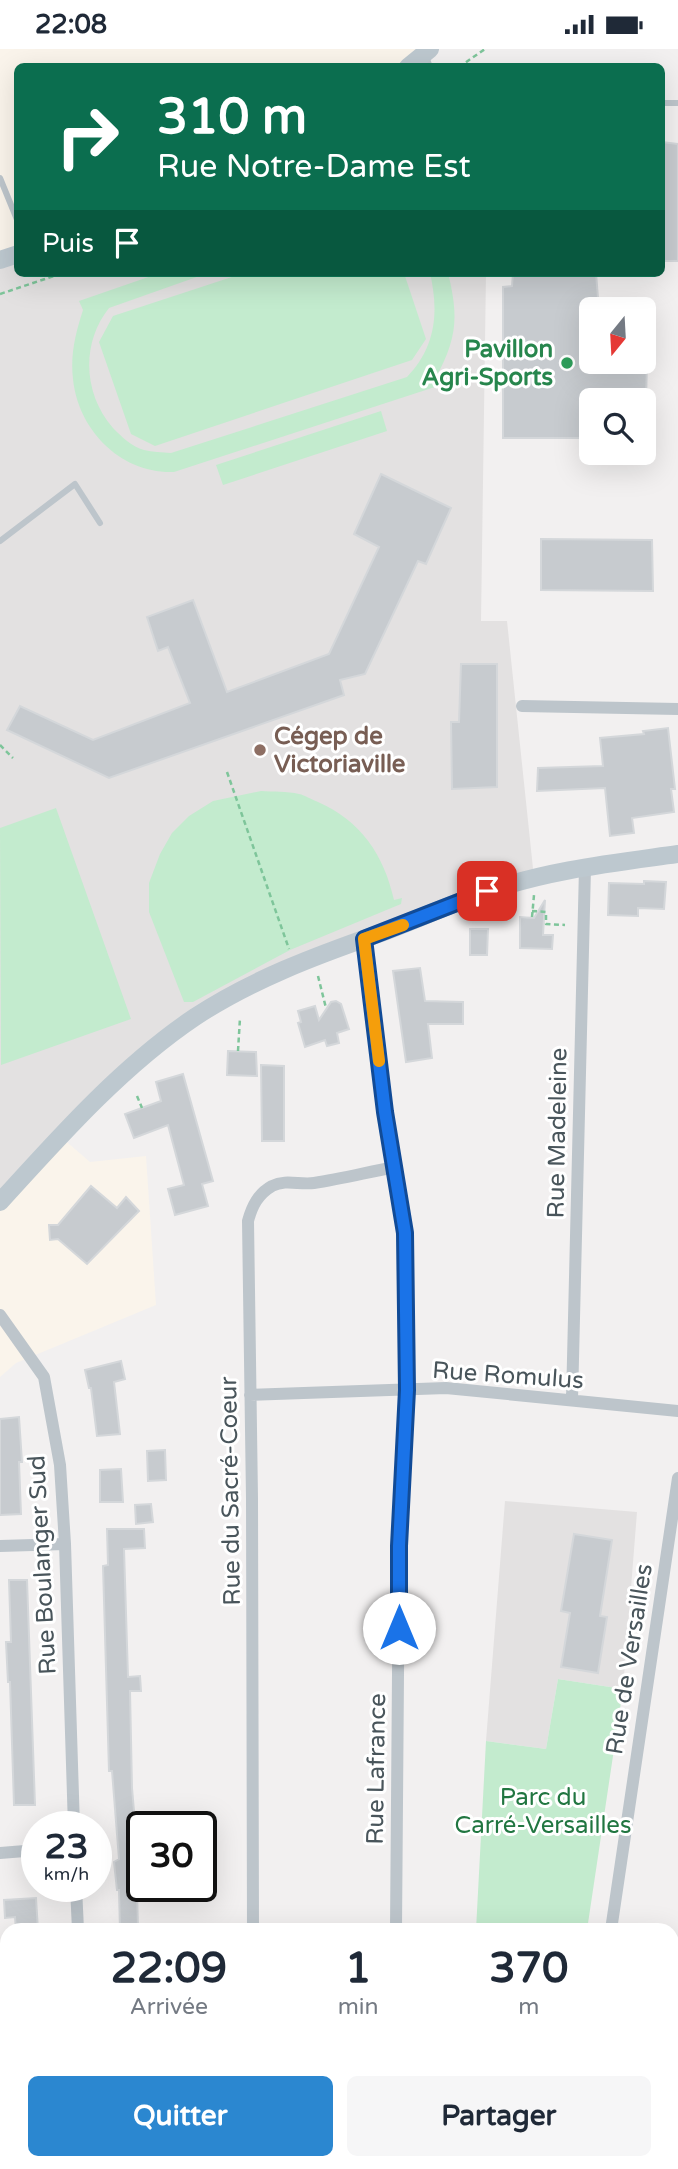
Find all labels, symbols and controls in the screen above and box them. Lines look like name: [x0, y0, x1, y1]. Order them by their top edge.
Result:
text: 22:08: [35, 9, 107, 40]
text: 310 m: [157, 88, 307, 147]
icon: right: [42, 91, 133, 182]
text: Rue Notre-Dame Est: [157, 148, 471, 186]
icon: arrive: [108, 224, 146, 262]
text: Puis: [42, 228, 94, 259]
north arrow: [579, 297, 656, 375]
map controls: [579, 297, 656, 465]
place label: Pavillon Agri-Sports: [422, 335, 553, 392]
marker: Pavillon Agri-Sports: [559, 355, 575, 371]
button: search: [579, 388, 656, 465]
place label: Cégep de Victoriaville: [274, 722, 406, 779]
marker: Cégep de Victoriaville: [252, 742, 268, 758]
pin: [457, 861, 517, 921]
icon: arrive: [468, 872, 506, 910]
street label: Rue Madeleine: [542, 1047, 573, 1219]
street label: Rue Romulus: [431, 1356, 585, 1395]
street label: Rue du Sacré-Coeur: [214, 1375, 247, 1606]
street label: Rue Boulanger Sud: [22, 1454, 63, 1675]
street label: Rue de Versailles: [600, 1562, 659, 1756]
position arrow: [362, 1591, 436, 1665]
street label: Rue Lafrance: [361, 1693, 392, 1845]
park label: Parc du Carré-Versailles: [455, 1783, 631, 1840]
speed limit sign: 30: [126, 1811, 217, 1902]
text: 23: [45, 1826, 88, 1868]
text: km/h: [44, 1863, 89, 1885]
text: 22:09: [111, 1943, 227, 1994]
text: 1: [345, 1943, 371, 1994]
text: 370: [489, 1943, 568, 1994]
text: Arrivée: [130, 1993, 208, 2021]
text: min: [338, 1993, 379, 2021]
text: m: [518, 1993, 539, 2021]
button: Quitter: [28, 2076, 333, 2156]
button: Partager: [347, 2076, 651, 2156]

